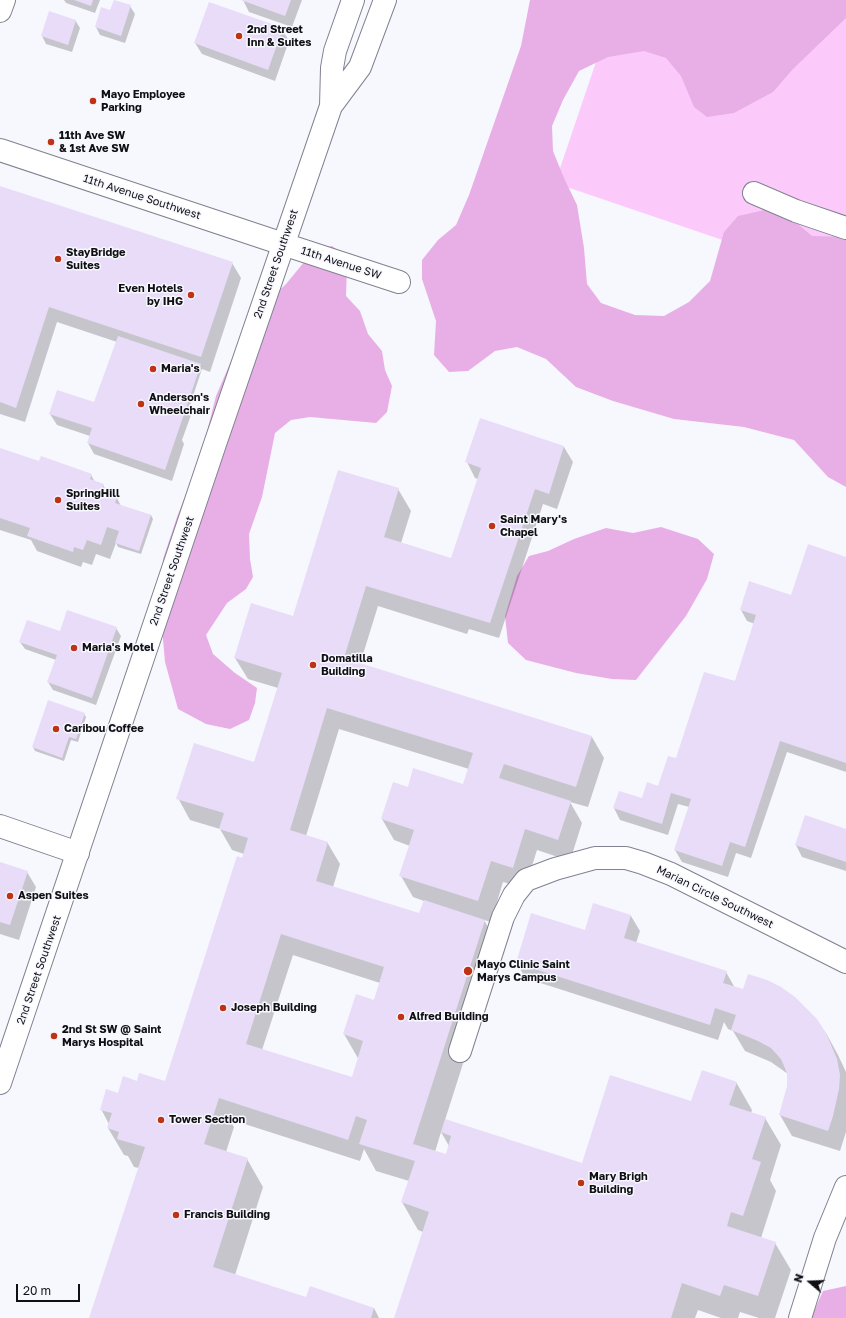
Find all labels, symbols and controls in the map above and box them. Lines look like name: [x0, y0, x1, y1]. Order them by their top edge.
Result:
place label: 2nd Street Inn & Suites: [247, 23, 311, 49]
marker: 2nd Street Inn & Suites: [234, 31, 244, 41]
place label: Mayo Employee Parking: [101, 88, 185, 114]
marker: Mayo Employee Parking: [88, 96, 98, 106]
place label: 11th Ave SW & 1st Ave SW: [59, 129, 130, 155]
marker: 11th Ave SW & 1st Ave SW: [46, 137, 56, 147]
street label: 11th Avenue Southwest: [82, 172, 202, 222]
street label: 2nd Street Southwest: [251, 208, 301, 320]
street label: 11th Avenue SW: [299, 244, 383, 282]
place label: StayBridge Suites: [66, 246, 126, 272]
marker: StayBridge Suites: [53, 254, 63, 264]
place label: Even Hotels by IHG: [118, 282, 183, 308]
marker: Even Hotels by IHG: [186, 290, 196, 300]
place label: Maria's: [161, 362, 200, 376]
marker: Maria's: [148, 364, 158, 374]
place label: Anderson's Wheelchair: [149, 391, 210, 417]
marker: Anderson's Wheelchair: [136, 399, 146, 409]
place label: SpringHill Suites: [66, 487, 120, 513]
marker: SpringHill Suites: [53, 495, 63, 505]
place label: Saint Mary's Chapel: [500, 513, 567, 539]
street label: 2nd Street Southwest: [147, 515, 197, 627]
marker: Saint Mary's Chapel: [487, 521, 497, 531]
place label: Maria's Motel: [82, 641, 154, 655]
marker: Maria's Motel: [69, 643, 79, 653]
place label: Domatilla Building: [321, 652, 373, 678]
marker: Domatilla Building: [308, 660, 318, 670]
place label: Caribou Coffee: [64, 722, 144, 736]
marker: Caribou Coffee: [51, 724, 61, 734]
street label: Marian Circle Southwest: [654, 863, 776, 931]
place label: Aspen Suites: [18, 889, 89, 903]
marker: Aspen Suites: [5, 891, 15, 901]
street label: 2nd Street Southwest: [14, 914, 64, 1026]
place label: Mayo Clinic Saint Marys Campus: [477, 958, 570, 984]
marker: Mayo Clinic Saint Marys Campus: [462, 965, 474, 977]
place label: Joseph Building: [231, 1001, 317, 1015]
marker: Joseph Building: [218, 1003, 228, 1013]
place label: Alfred Building: [409, 1010, 488, 1024]
marker: Alfred Building: [396, 1012, 406, 1022]
place label: 2nd St SW @ Saint Marys Hospital: [62, 1023, 161, 1049]
marker: 2nd St SW @ Saint Marys Hospital: [49, 1031, 59, 1041]
place label: Tower Section: [169, 1113, 245, 1127]
marker: Tower Section: [156, 1115, 166, 1125]
place label: Mary Brigh Building: [589, 1170, 648, 1196]
marker: Mary Brigh Building: [576, 1178, 586, 1188]
place label: Francis Building: [184, 1208, 270, 1222]
marker: Francis Building: [171, 1210, 181, 1220]
north arrow: [790, 1262, 830, 1302]
text: N: [791, 1272, 806, 1284]
scale bar: [18, 1276, 82, 1302]
text: 20 m: [23, 1283, 51, 1298]

